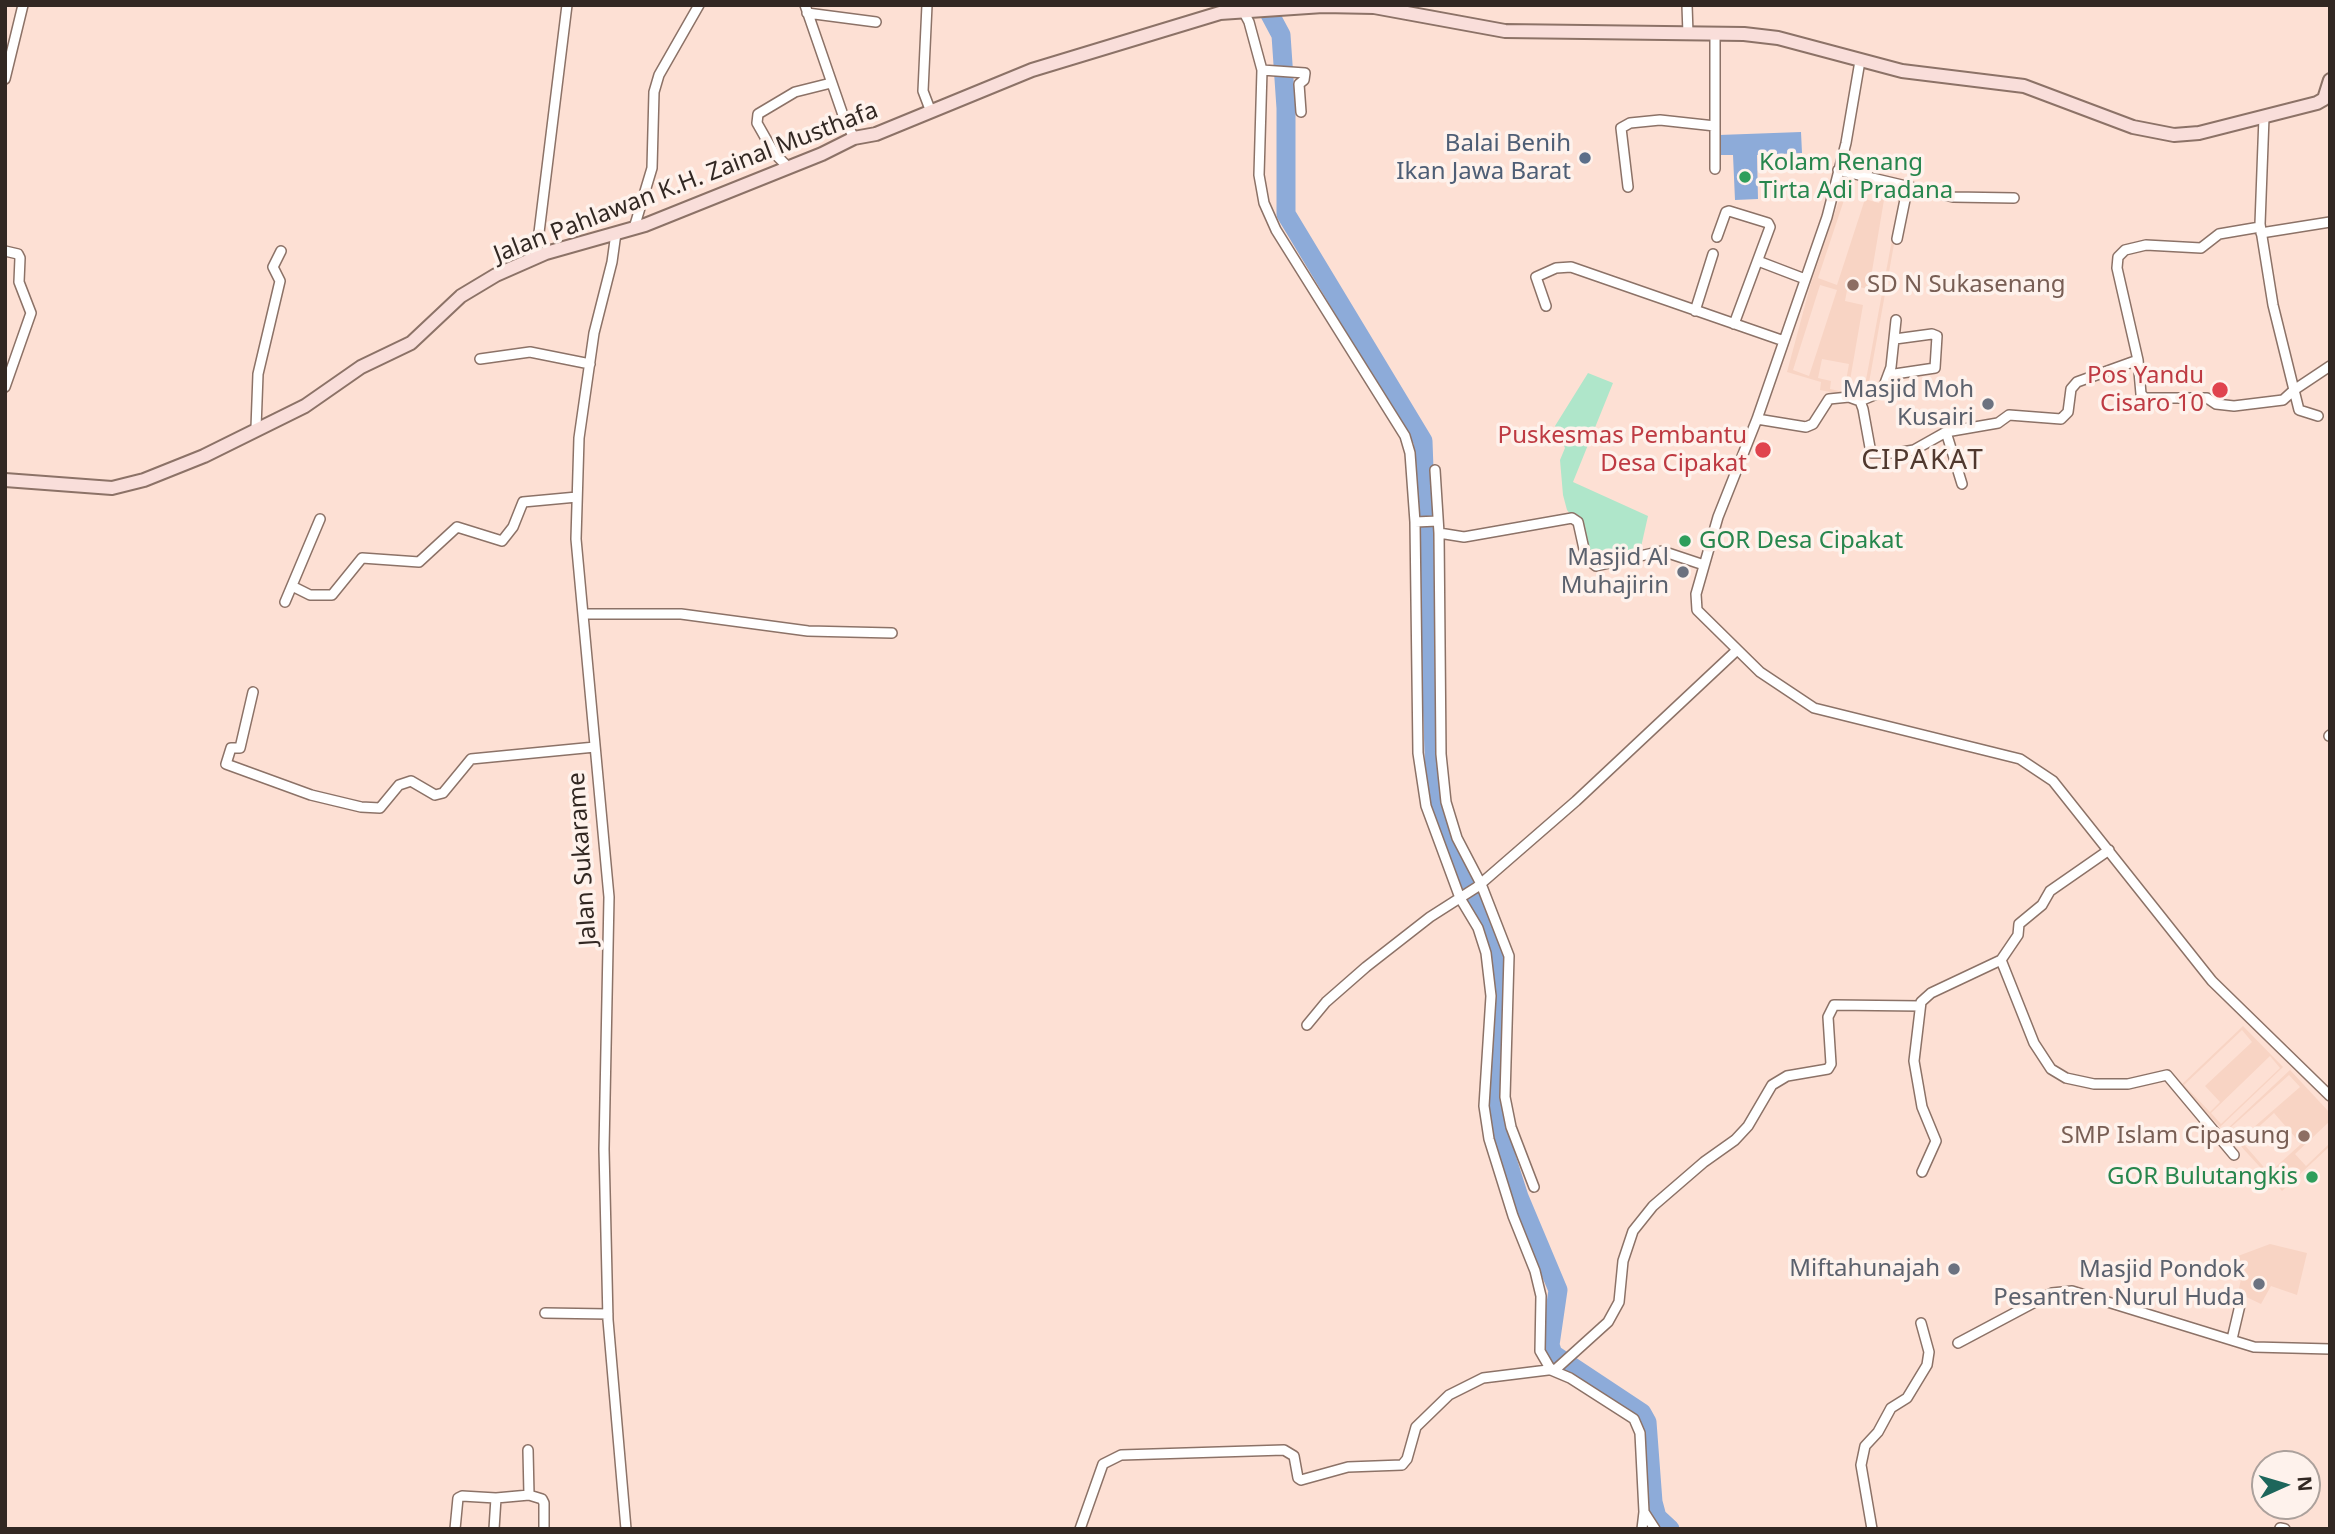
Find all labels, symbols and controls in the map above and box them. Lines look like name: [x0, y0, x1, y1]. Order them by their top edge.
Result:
street label: Jalan Pahlawan K.H. Zainal Musthafa: [490, 96, 882, 270]
place label: Balai Benih Ikan Jawa Barat: [1396, 130, 1571, 186]
place label: Kolam Renang Tirta Adi Pradana: [1759, 149, 1953, 205]
marker: Balai Benih Ikan Jawa Barat: [1577, 150, 1593, 166]
marker: Kolam Renang Tirta Adi Pradana: [1737, 169, 1753, 185]
place label: SD N Sukasenang: [1867, 271, 2066, 299]
marker: SD N Sukasenang: [1845, 277, 1861, 293]
place label: Pos Yandu Cisaro 10: [2087, 362, 2204, 418]
place label: Masjid Moh Kusairi: [1843, 376, 1974, 432]
marker: Pos Yandu Cisaro 10: [2210, 380, 2230, 400]
marker: Masjid Moh Kusairi: [1980, 396, 1996, 412]
place label: Puskesmas Pembantu Desa Cipakat: [1498, 422, 1747, 478]
marker: Puskesmas Pembantu Desa Cipakat: [1753, 440, 1773, 460]
district label: CIPAKAT: [1862, 444, 1984, 478]
place label: GOR Desa Cipakat: [1699, 527, 1903, 555]
marker: GOR Desa Cipakat: [1677, 533, 1693, 549]
place label: Masjid Al Muhajirin: [1561, 544, 1669, 600]
marker: Masjid Al Muhajirin: [1675, 564, 1691, 580]
street label: Jalan Sukarame: [563, 771, 603, 947]
place label: SMP Islam Cipasung: [2061, 1122, 2290, 1150]
marker: SMP Islam Cipasung: [2296, 1128, 2312, 1144]
place label: GOR Bulutangkis: [2107, 1163, 2298, 1191]
marker: GOR Bulutangkis: [2304, 1169, 2320, 1185]
place label: Miftahunajah: [1789, 1255, 1940, 1283]
place label: Masjid Pondok Pesantren Nurul Huda: [1993, 1256, 2245, 1312]
marker: Miftahunajah: [1946, 1261, 1962, 1277]
marker: Masjid Pondok Pesantren Nurul Huda: [2251, 1276, 2267, 1292]
north arrow: [2251, 1450, 2321, 1520]
text: N: [2291, 1475, 2318, 1492]

